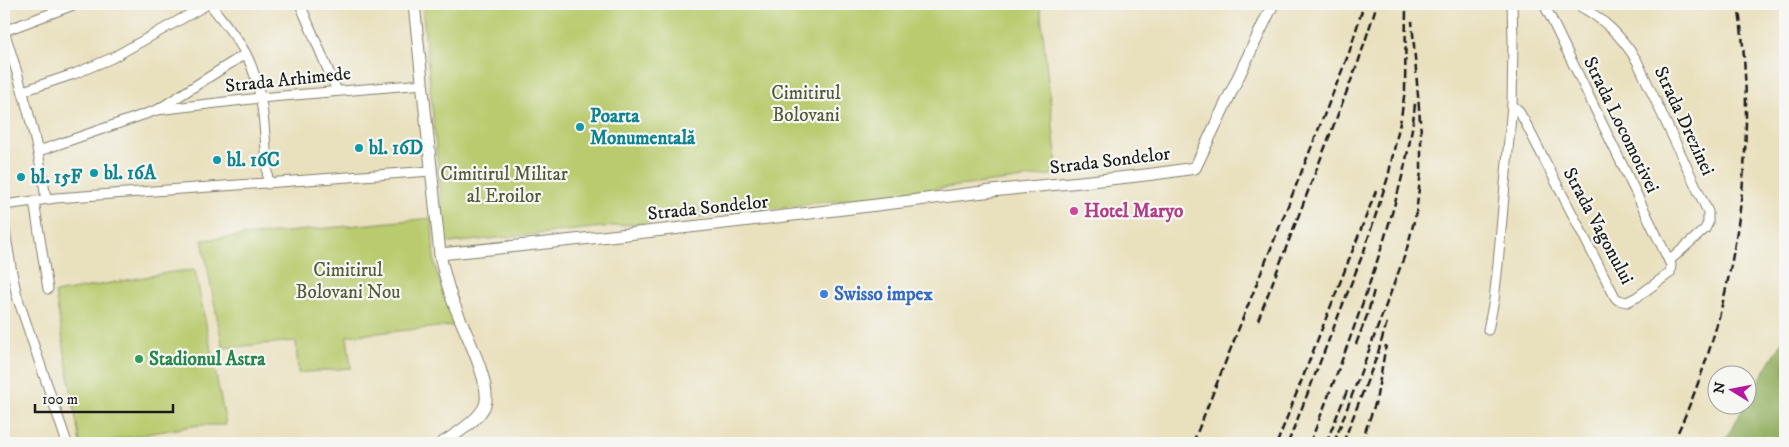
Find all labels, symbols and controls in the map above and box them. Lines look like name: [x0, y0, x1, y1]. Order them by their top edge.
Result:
street label: Strada Locomotivei: [1578, 53, 1664, 197]
street label: Strada Arhimede: [224, 62, 352, 98]
street label: Strada Drezinei: [1649, 63, 1719, 179]
park label: Cimitirul Bolovani: [771, 82, 841, 127]
place label: Poarta Monumentală: [590, 105, 696, 150]
marker: Poarta Monumentală: [574, 121, 586, 133]
place label: bl. 16D: [368, 137, 423, 160]
marker: bl. 16D: [353, 142, 365, 154]
street label: Strada Sondelor: [1048, 142, 1172, 180]
place label: bl. 16C: [226, 149, 280, 172]
marker: bl. 16C: [211, 154, 223, 166]
place label: bl. 16A: [103, 162, 157, 185]
park label: Cimitirul Militar al Eroilor: [440, 163, 568, 208]
street label: Strada Vagonului: [1558, 164, 1638, 288]
place label: bl. 15F: [30, 166, 82, 189]
marker: bl. 16A: [88, 167, 100, 179]
marker: bl. 15F: [15, 171, 27, 183]
street label: Strada Sondelor: [647, 190, 769, 226]
place label: Hotel Maryo: [1084, 200, 1183, 223]
marker: Hotel Maryo: [1068, 205, 1080, 217]
park label: Cimitirul Bolovani Nou: [295, 259, 401, 304]
place label: Swisso impex: [834, 283, 933, 306]
marker: Swisso impex: [818, 288, 830, 300]
place label: Stadionul Astra: [149, 348, 266, 371]
marker: Stadionul Astra: [133, 353, 145, 365]
north arrow: [1706, 364, 1756, 414]
text: N: [1710, 380, 1730, 395]
scale bar: [35, 382, 172, 414]
text: 100 m: [42, 390, 78, 409]

